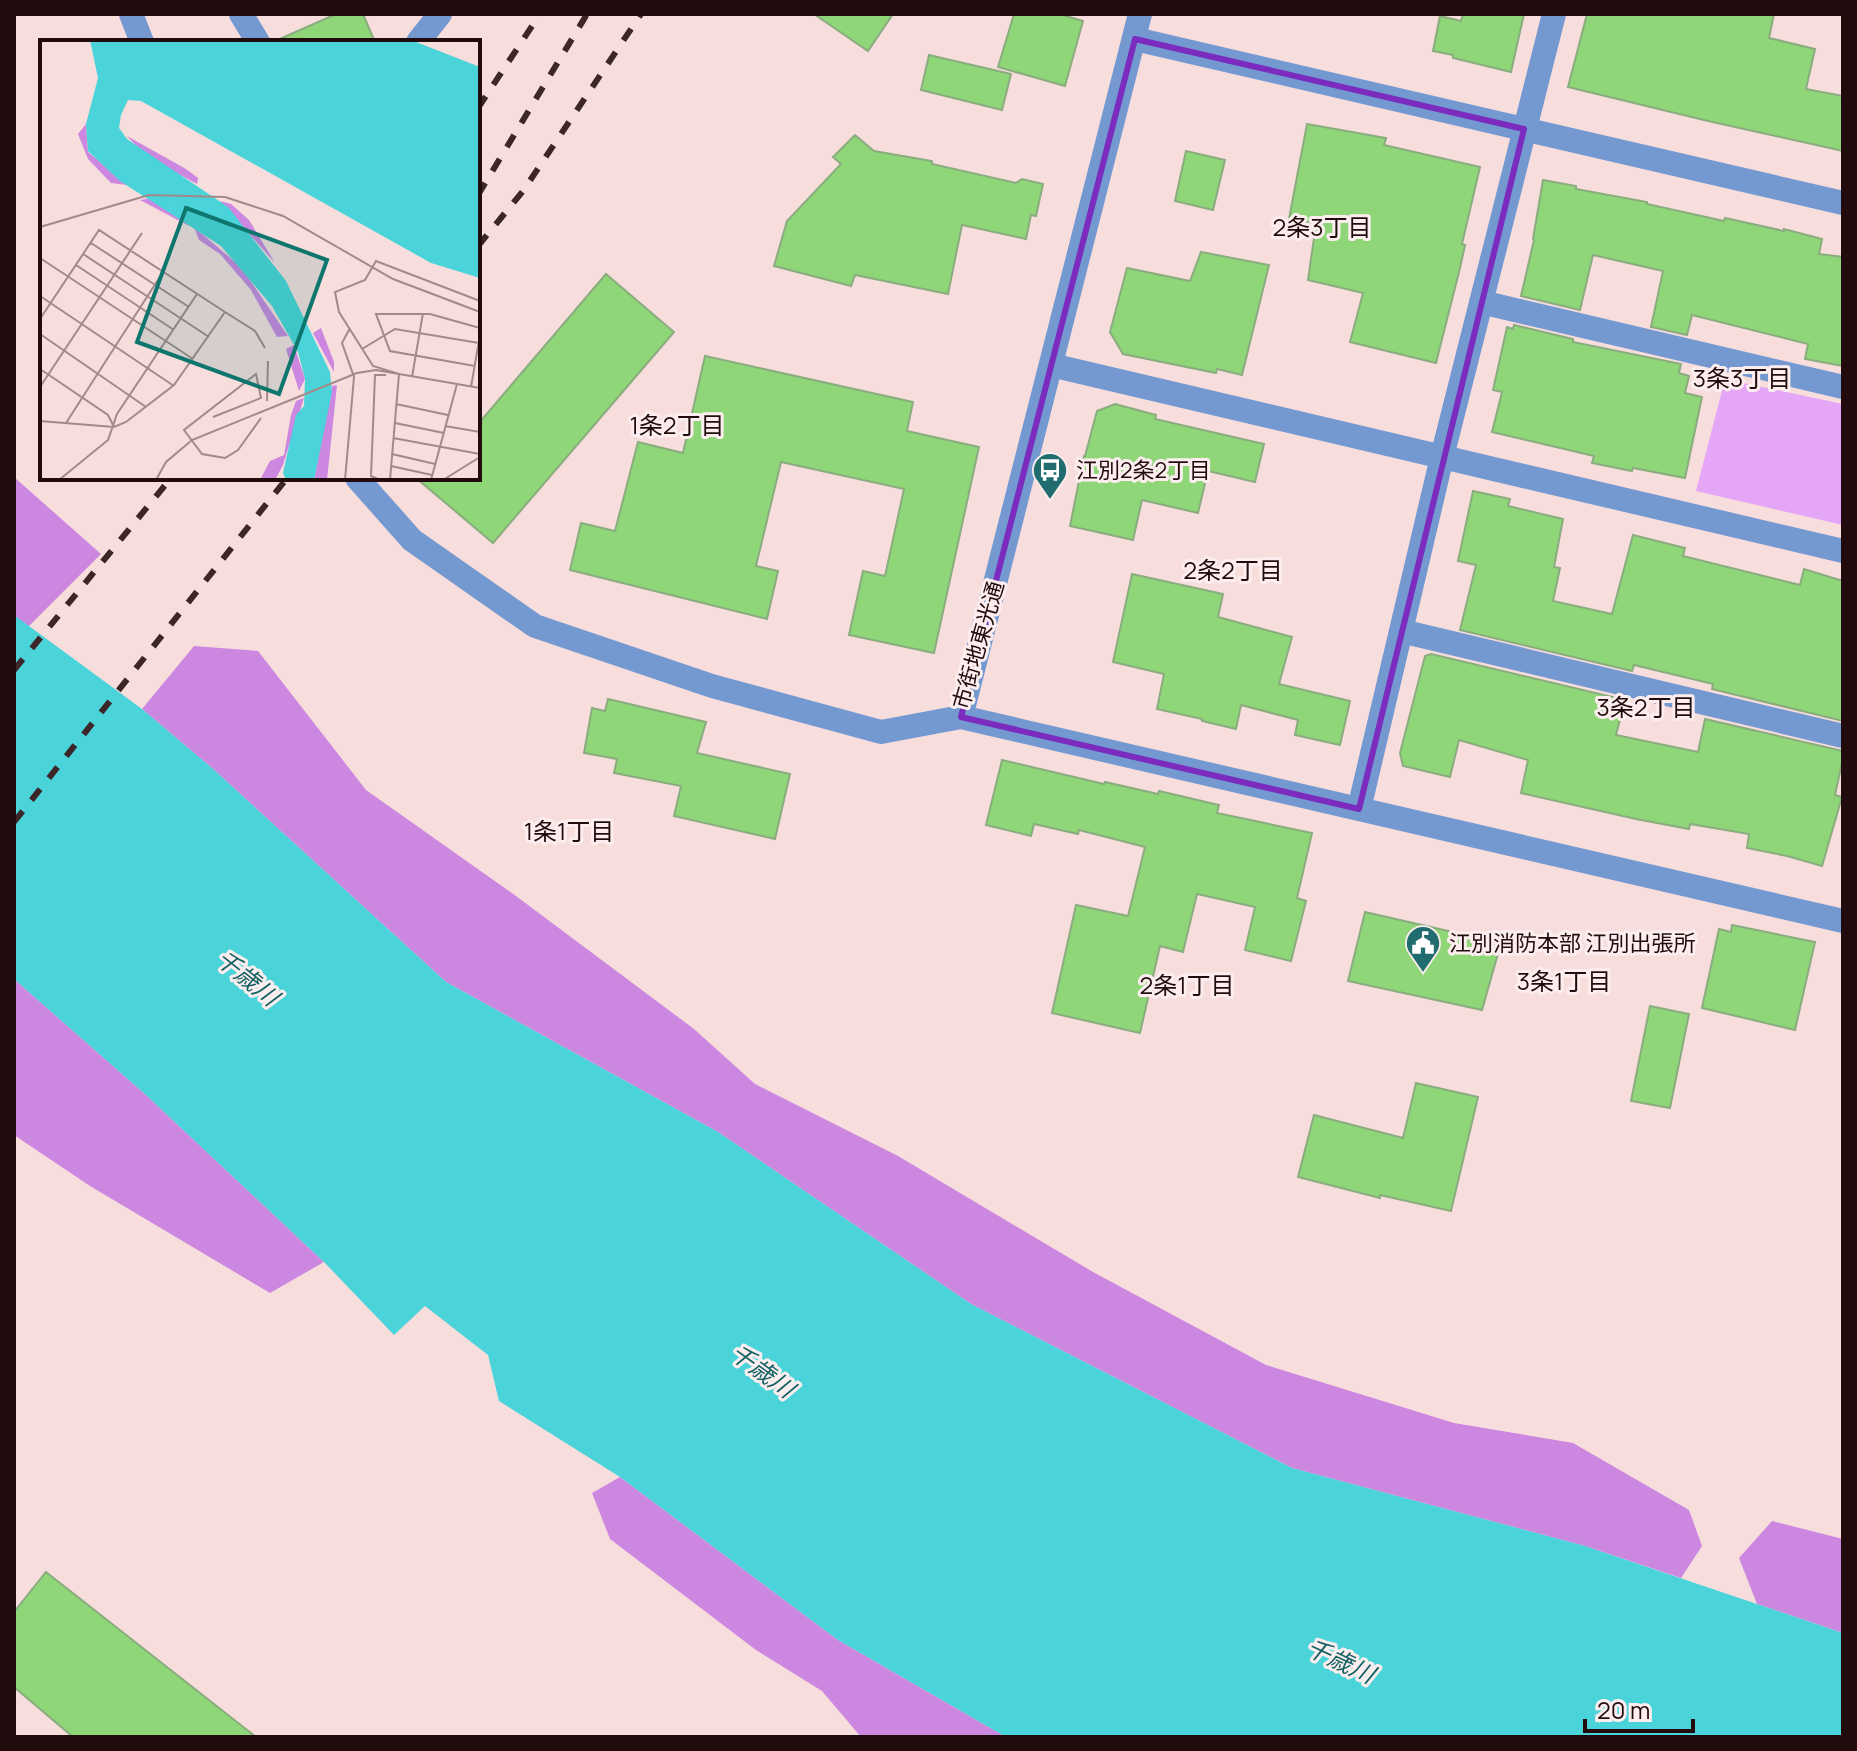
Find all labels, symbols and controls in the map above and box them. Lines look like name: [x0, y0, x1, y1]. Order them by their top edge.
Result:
inset map: [40, 40, 480, 480]
district label: 2条3丁目: [1273, 210, 1371, 243]
district label: 3条3丁目: [1693, 361, 1791, 394]
district label: 1条2丁目: [629, 408, 725, 441]
bus stop icon: 江別2条2丁目: [1031, 451, 1069, 501]
place label: 江別2条2丁目: [1076, 455, 1211, 485]
district label: 2条2丁目: [1183, 553, 1283, 586]
street label: 市街地東光通: [945, 577, 1011, 713]
district label: 3条2丁目: [1597, 690, 1695, 723]
district label: 1条1丁目: [524, 814, 614, 847]
public building icon: 江別消防本部 江別出張所: [1404, 924, 1442, 974]
place label: 江別消防本部 江別出張所: [1449, 928, 1695, 958]
water label: 千歳川: [210, 942, 289, 1014]
district label: 3条1丁目: [1517, 964, 1611, 997]
district label: 2条1丁目: [1139, 968, 1235, 1001]
water label: 千歳川: [724, 1335, 804, 1406]
water label: 千歳川: [1301, 1630, 1383, 1691]
scale bar: [1585, 1683, 1693, 1733]
text: 20 m: [1597, 1693, 1650, 1726]

